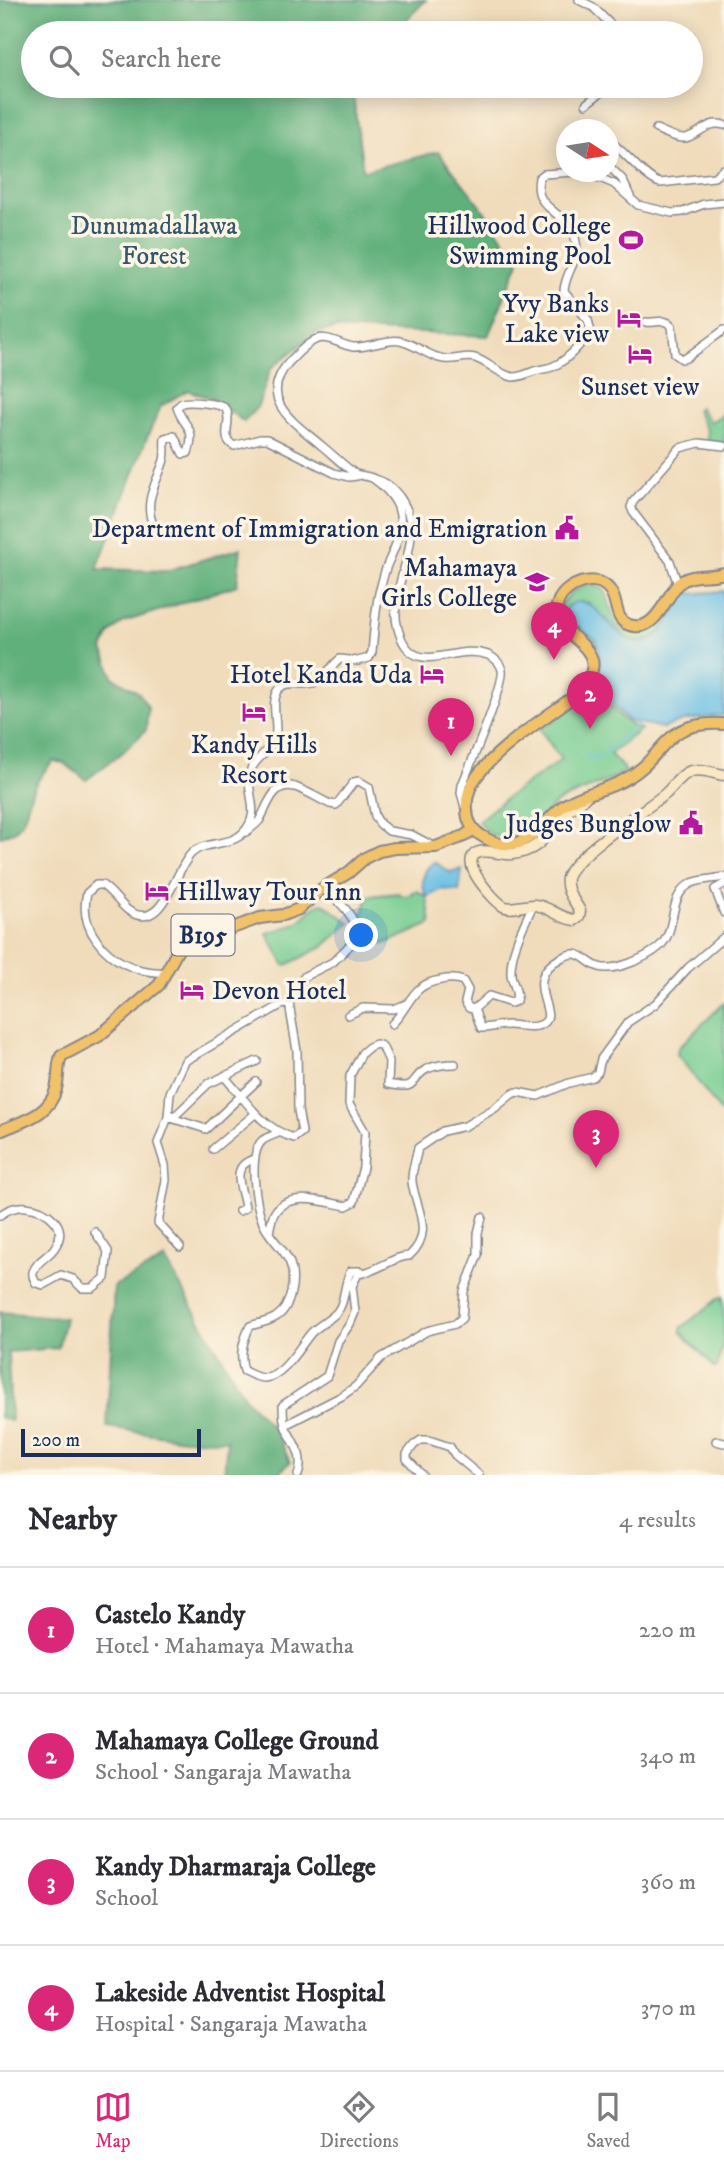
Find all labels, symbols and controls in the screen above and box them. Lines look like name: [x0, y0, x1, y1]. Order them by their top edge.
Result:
search box: [21, 21, 703, 98]
icon: search: [45, 41, 83, 79]
text: Search here: [101, 43, 221, 76]
north arrow: [556, 119, 619, 182]
park label: Dunumadallawa Forest: [71, 210, 237, 273]
place label: Hillwood College Swimming Pool: [427, 210, 611, 273]
sports icon: Hillwood College Swimming Pool: [617, 226, 645, 254]
place label: Yvy Banks Lake view: [502, 288, 609, 351]
hotel icon: Yvy Banks Lake view: [615, 304, 643, 332]
hotel icon: Sunset view: [626, 340, 654, 368]
place label: Sunset view: [581, 371, 700, 404]
place label: Department of Immigration and Emigration: [92, 513, 547, 546]
public building icon: Department of Immigration and Emigration: [553, 514, 581, 542]
place label: Mahamaya Girls College: [381, 552, 517, 615]
school or university icon: Mahamaya Girls College: [523, 568, 551, 596]
pin: 4: [531, 602, 577, 660]
place label: Hotel Kanda Uda: [229, 659, 412, 692]
hotel icon: Hotel Kanda Uda: [418, 660, 446, 688]
pin: 2: [567, 671, 613, 729]
hotel icon: Kandy Hills Resort: [240, 698, 268, 726]
pin: 1: [428, 698, 474, 756]
place label: Kandy Hills Resort: [191, 729, 317, 792]
place label: Judges Bunglow: [504, 808, 671, 841]
public building icon: Judges Bunglow: [677, 809, 705, 837]
place label: Hillway Tour Inn: [177, 876, 362, 909]
hotel icon: Hillway Tour Inn: [143, 877, 171, 905]
road number: B195: [172, 915, 234, 956]
your location: [344, 918, 378, 952]
place label: Devon Hotel: [212, 975, 346, 1008]
hotel icon: Devon Hotel: [178, 976, 206, 1004]
pin: 3: [573, 1110, 619, 1168]
scale bar: [21, 1426, 201, 1458]
text: 200 m: [32, 1429, 80, 1452]
text: Nearby: [28, 1502, 117, 1539]
text: 4 results: [619, 1506, 696, 1535]
text: Castelo Kandy: [95, 1599, 245, 1632]
text: 1: [47, 1616, 55, 1645]
text: 220 m: [639, 1616, 696, 1645]
text: Hotel · Mahamaya Mawatha: [95, 1632, 354, 1661]
text: Mahamaya College Ground: [95, 1725, 379, 1758]
text: 2: [45, 1742, 57, 1771]
text: 340 m: [640, 1742, 696, 1771]
text: School · Sangaraja Mawatha: [95, 1758, 351, 1787]
text: Kandy Dharmaraja College: [95, 1851, 376, 1884]
text: 3: [47, 1868, 55, 1897]
text: 360 m: [641, 1868, 696, 1897]
text: School: [95, 1884, 158, 1913]
text: Lakeside Adventist Hospital: [95, 1977, 385, 2010]
text: 4: [44, 1994, 58, 2023]
text: 370 m: [641, 1994, 696, 2023]
text: Hospital · Sangaraja Mawatha: [95, 2010, 367, 2039]
tab: Map: [94, 2088, 132, 2153]
tab: Directions: [320, 2088, 399, 2153]
tab: Saved: [586, 2088, 630, 2153]

